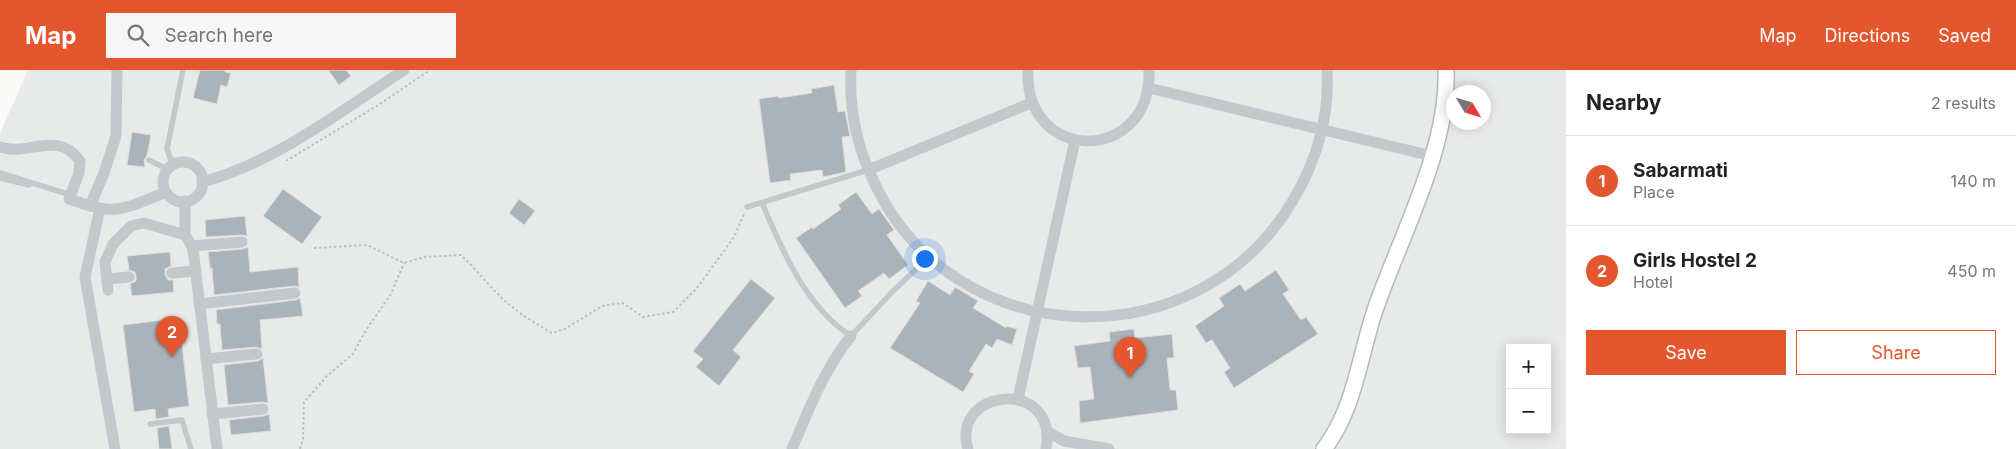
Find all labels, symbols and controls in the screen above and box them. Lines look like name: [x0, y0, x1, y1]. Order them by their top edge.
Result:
search box: [106, 13, 456, 58]
text: Map: [25, 21, 76, 50]
icon: search: [124, 21, 152, 49]
text: Search here: [164, 24, 273, 47]
text: Map: [1759, 25, 1797, 46]
text: Directions: [1825, 25, 1910, 46]
text: Saved: [1938, 25, 1991, 46]
north arrow: [1446, 85, 1491, 130]
text: Nearby: [1586, 90, 1661, 115]
text: 2 results: [1931, 93, 1996, 113]
text: Sabarmati: [1633, 159, 1728, 182]
text: 1: [1599, 171, 1605, 191]
text: 140 m: [1951, 171, 1996, 191]
text: Place: [1633, 182, 1675, 202]
your location: [912, 246, 938, 272]
text: Girls Hostel 2: [1633, 249, 1757, 272]
text: 2: [1597, 261, 1607, 281]
text: 450 m: [1947, 261, 1996, 281]
text: Hotel: [1633, 272, 1673, 292]
pin: 2: [156, 316, 188, 357]
button: Save: [1586, 330, 1786, 375]
button: Share: [1796, 330, 1996, 375]
pin: 1: [1114, 337, 1146, 378]
map controls: [1506, 344, 1551, 434]
button: +: [1506, 344, 1551, 389]
button: −: [1506, 389, 1551, 434]

